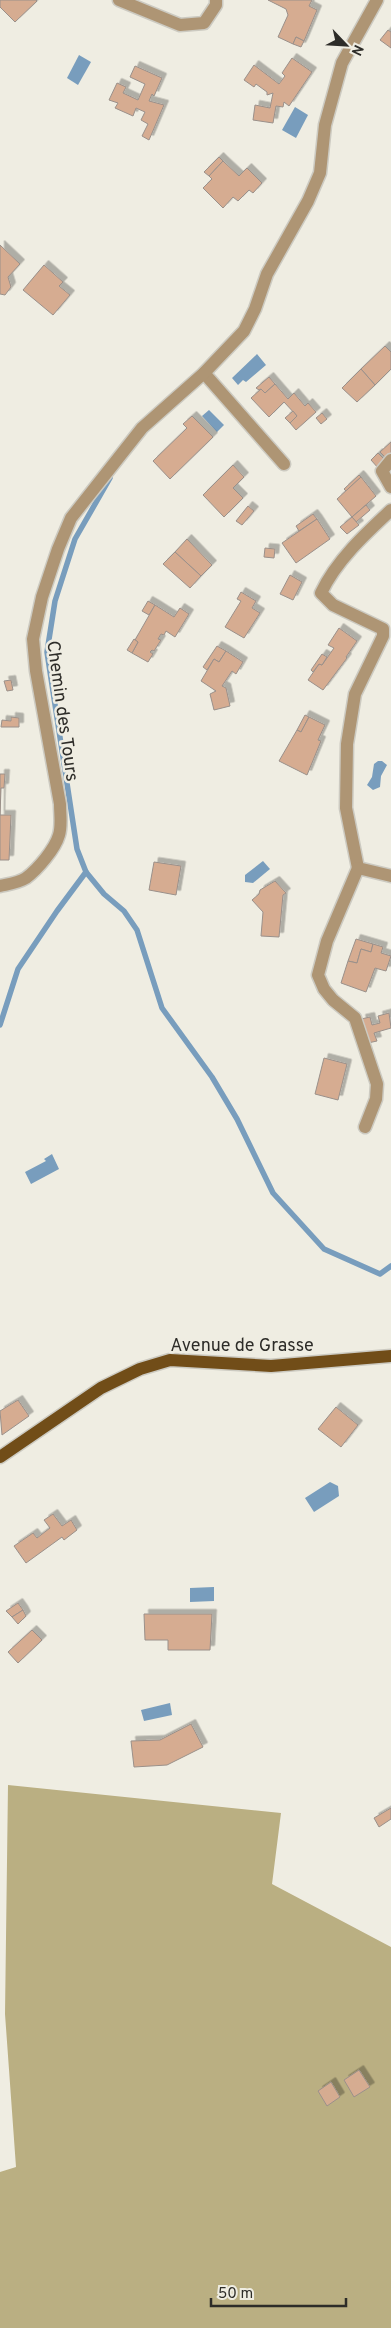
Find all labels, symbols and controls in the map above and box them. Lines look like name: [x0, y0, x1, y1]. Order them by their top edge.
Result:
north arrow: [321, 20, 371, 70]
text: N: [347, 42, 366, 58]
street label: Chemin des Tours: [40, 639, 83, 783]
street label: Avenue de Grasse: [170, 1335, 314, 1358]
scale bar: [211, 2276, 346, 2308]
text: 50 m: [218, 2285, 253, 2304]

